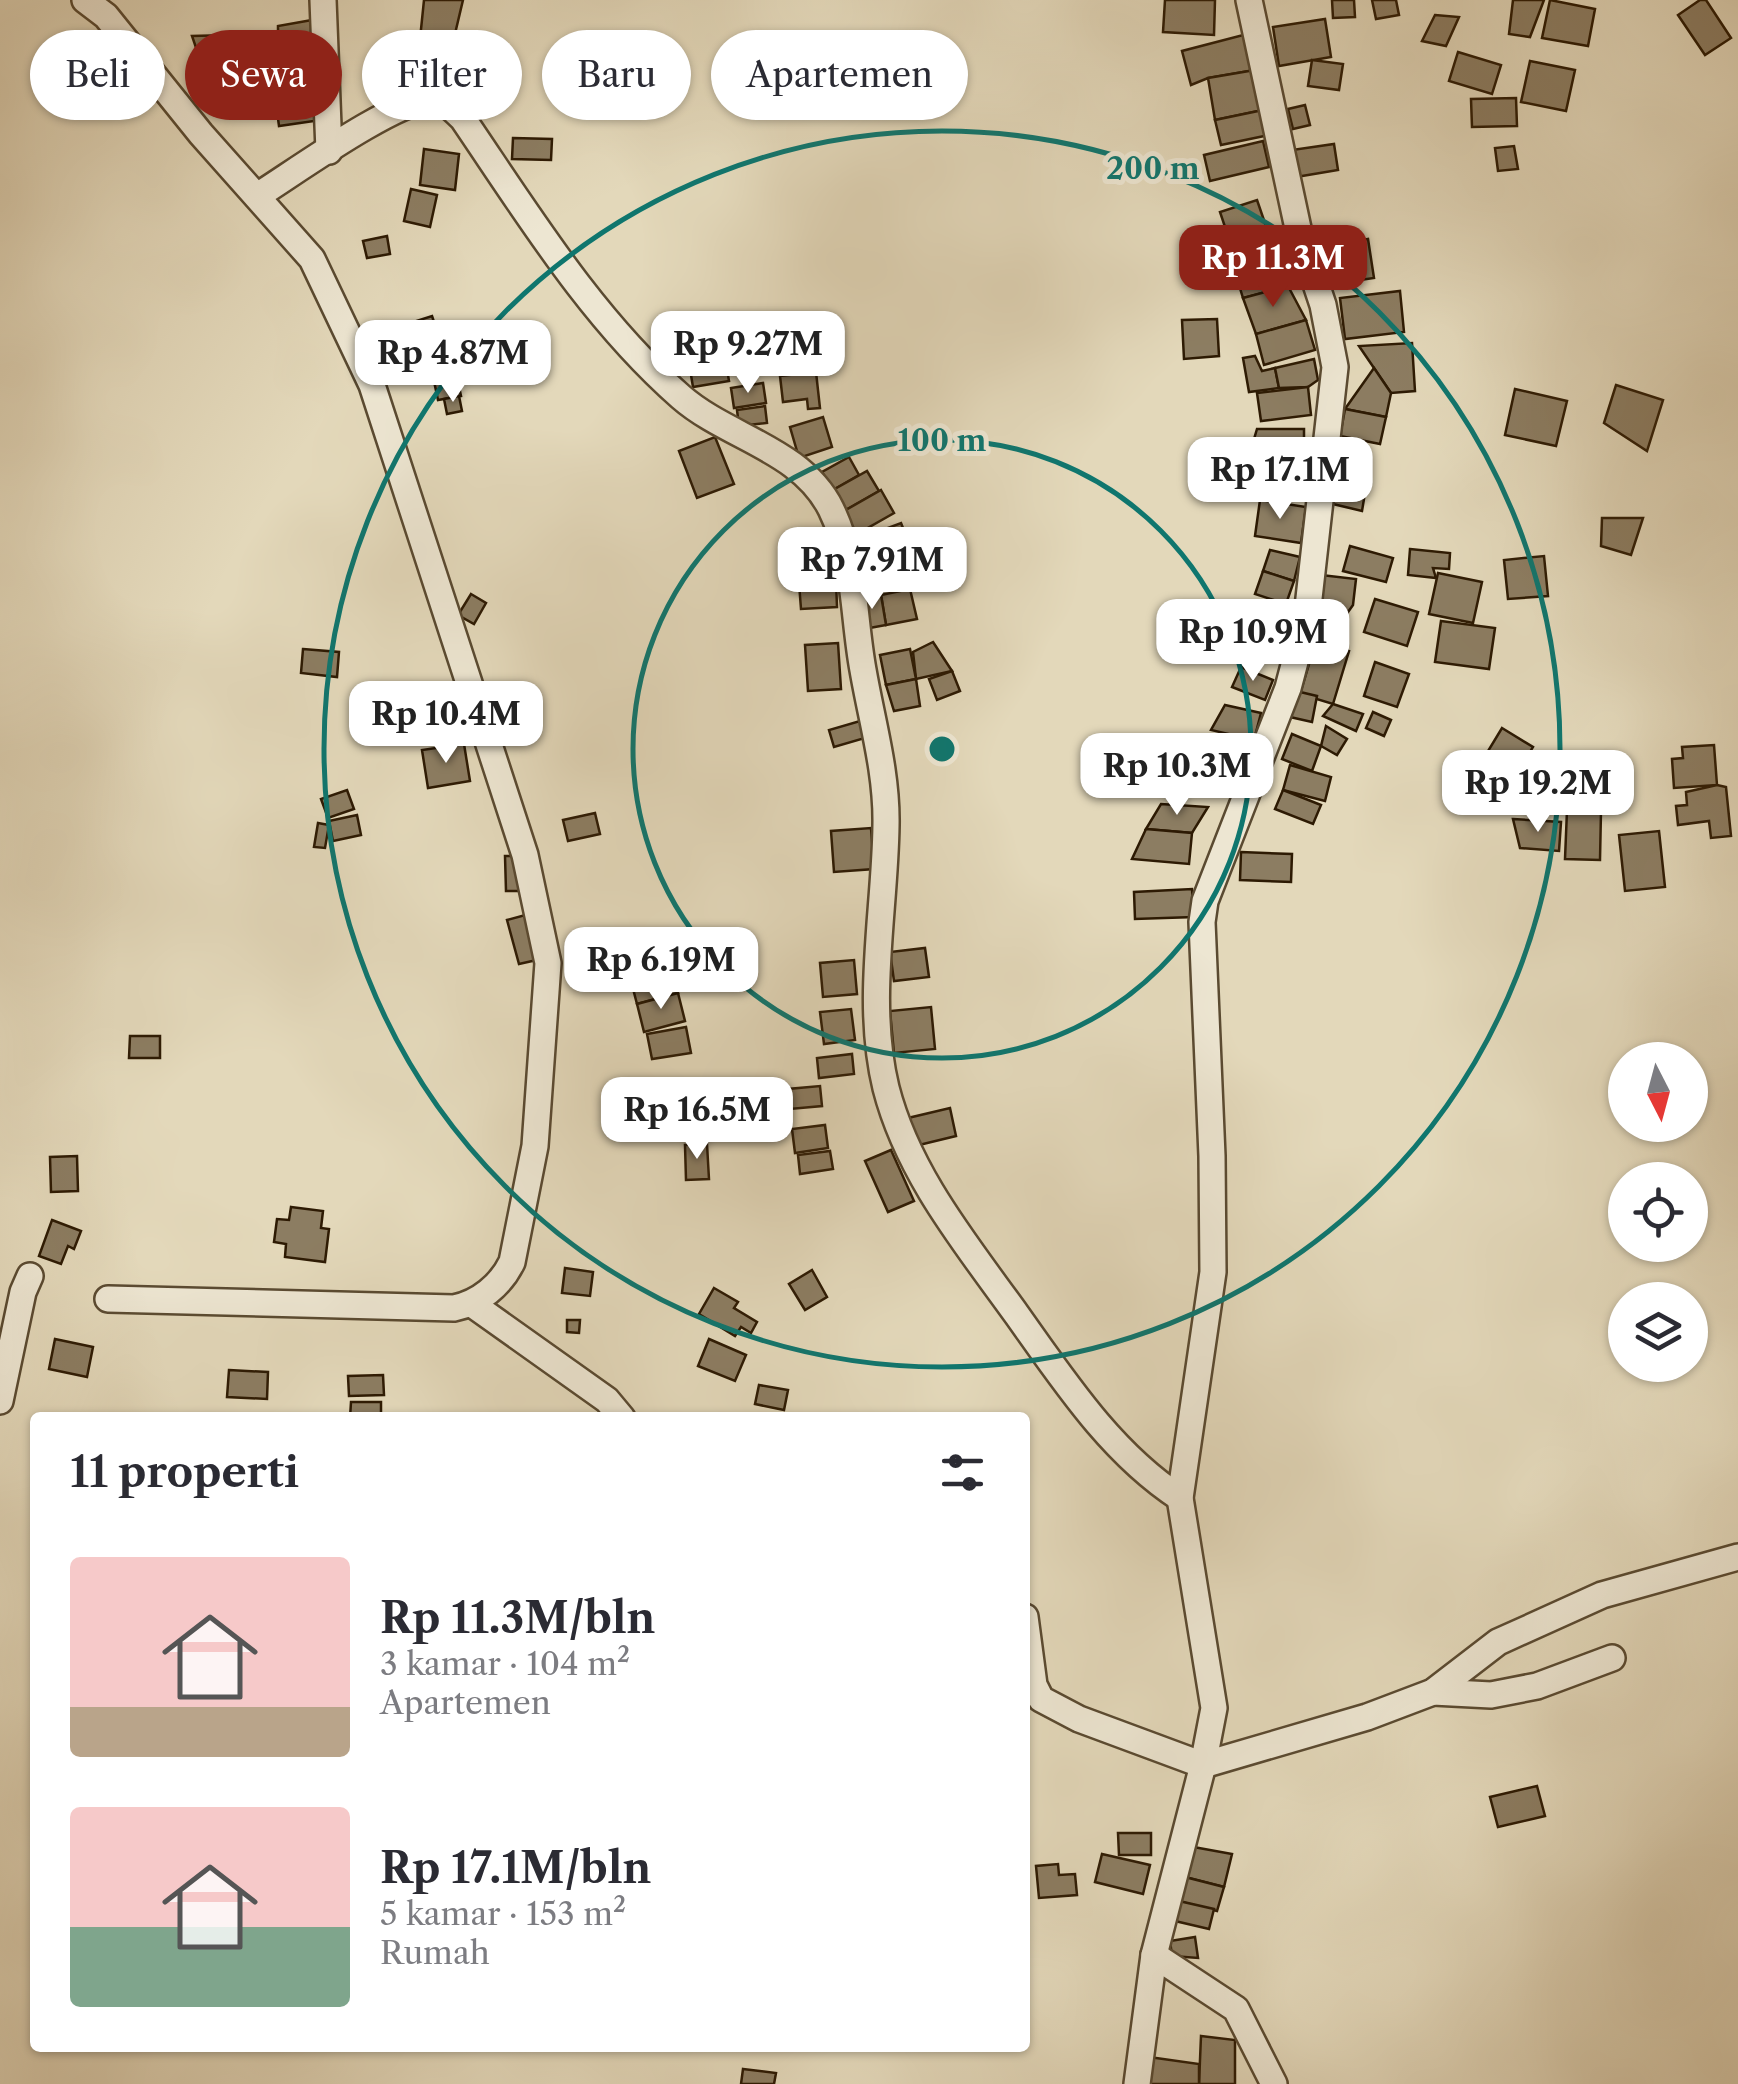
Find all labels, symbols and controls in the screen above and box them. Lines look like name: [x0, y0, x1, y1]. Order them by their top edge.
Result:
chip: Beli: [30, 30, 165, 120]
chip: Sewa: [185, 30, 342, 120]
chip: Filter: [362, 30, 522, 120]
chip: Baru: [542, 30, 691, 120]
chip: Apartemen: [711, 30, 968, 120]
text: 200 m: [1106, 150, 1200, 187]
pin: Rp 11.3M: [1170, 225, 1376, 310]
text: Rp 11.3M: [1201, 238, 1345, 277]
pin: Rp 9.27M: [645, 311, 851, 396]
pin: Rp 4.87M: [350, 320, 556, 405]
text: Rp 9.27M: [673, 324, 823, 363]
text: Rp 4.87M: [377, 333, 529, 372]
text: 100 m: [898, 422, 987, 459]
pin: Rp 17.1M: [1177, 437, 1383, 522]
text: Rp 17.1M: [1210, 450, 1350, 489]
pin: Rp 7.91M: [769, 527, 975, 612]
text: Rp 7.91M: [800, 540, 944, 579]
pin: Rp 10.9M: [1150, 599, 1356, 684]
text: Rp 10.9M: [1178, 612, 1328, 651]
pin: Rp 10.4M: [343, 681, 549, 766]
text: Rp 10.4M: [371, 694, 521, 733]
centre of rings: [924, 731, 960, 767]
pin: Rp 10.3M: [1074, 733, 1280, 818]
text: Rp 10.3M: [1102, 746, 1252, 785]
pin: Rp 19.2M: [1435, 750, 1641, 835]
text: Rp 19.2M: [1464, 763, 1612, 802]
pin: Rp 6.19M: [558, 927, 764, 1012]
text: Rp 6.19M: [586, 940, 736, 979]
north arrow: [1608, 1042, 1708, 1142]
map controls: [1608, 1042, 1708, 1382]
pin: Rp 16.5M: [594, 1077, 800, 1162]
text: Rp 16.5M: [623, 1090, 771, 1129]
button: locate: [1608, 1162, 1708, 1262]
button: layers: [1608, 1282, 1708, 1382]
icon: filters: [935, 1445, 990, 1500]
text: 11 properti: [70, 1446, 299, 1498]
text: Rp 11.3M/bln: [380, 1592, 655, 1644]
icon: home: [150, 1597, 270, 1717]
text: 3 kamar · 104 m²: [380, 1644, 630, 1683]
text: Apartemen: [380, 1683, 551, 1722]
text: Rp 17.1M/bln: [380, 1842, 651, 1894]
icon: home: [150, 1847, 270, 1967]
text: 5 kamar · 153 m²: [380, 1894, 626, 1933]
text: Rumah: [380, 1933, 490, 1972]

